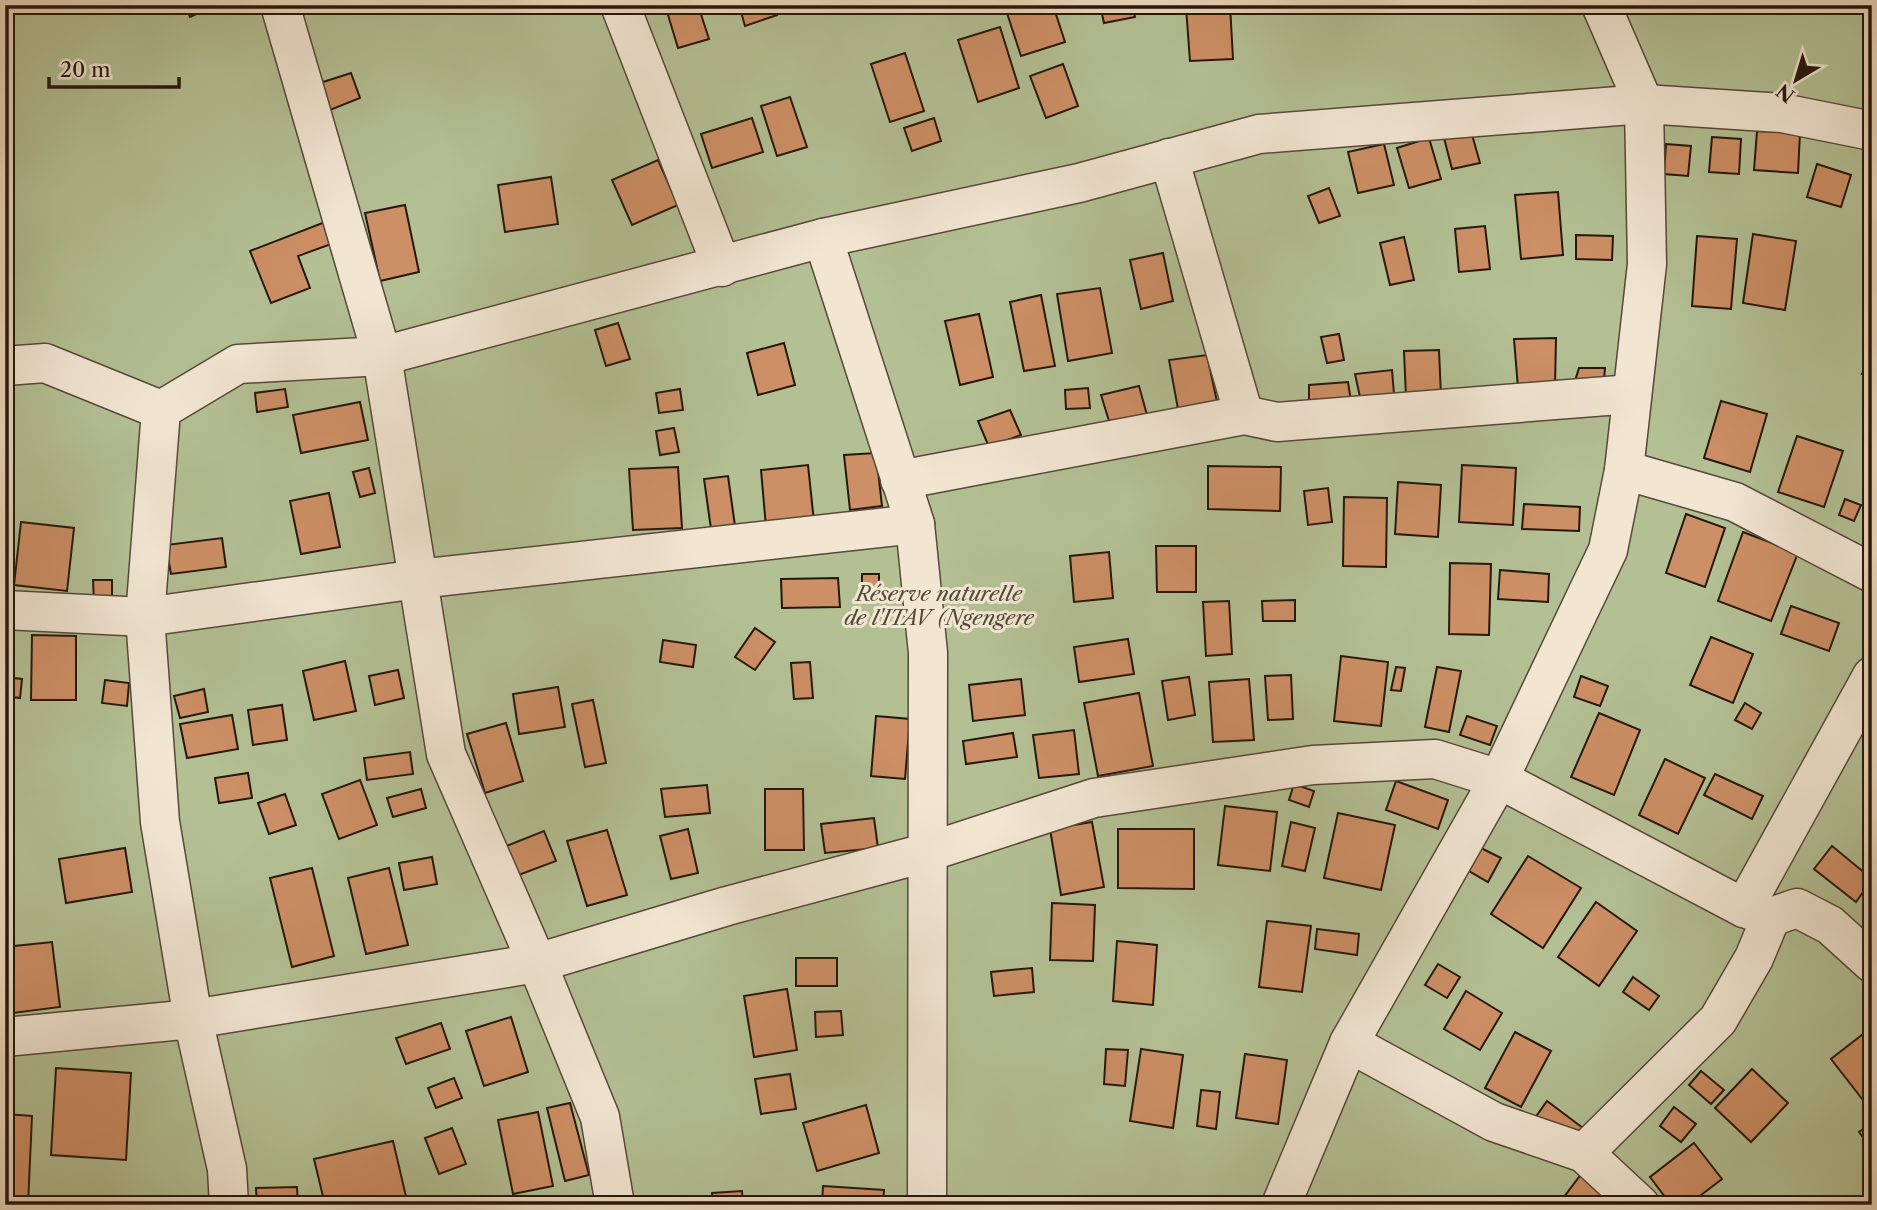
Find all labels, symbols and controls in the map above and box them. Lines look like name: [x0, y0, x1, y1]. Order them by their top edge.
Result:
scale bar: [49, 46, 178, 90]
north arrow: [1762, 46, 1832, 116]
text: 20 m: [60, 57, 111, 82]
text: N: [1772, 79, 1799, 107]
park label: Réserve naturelle de l'ITAV (Ngengere: [844, 581, 1035, 630]

